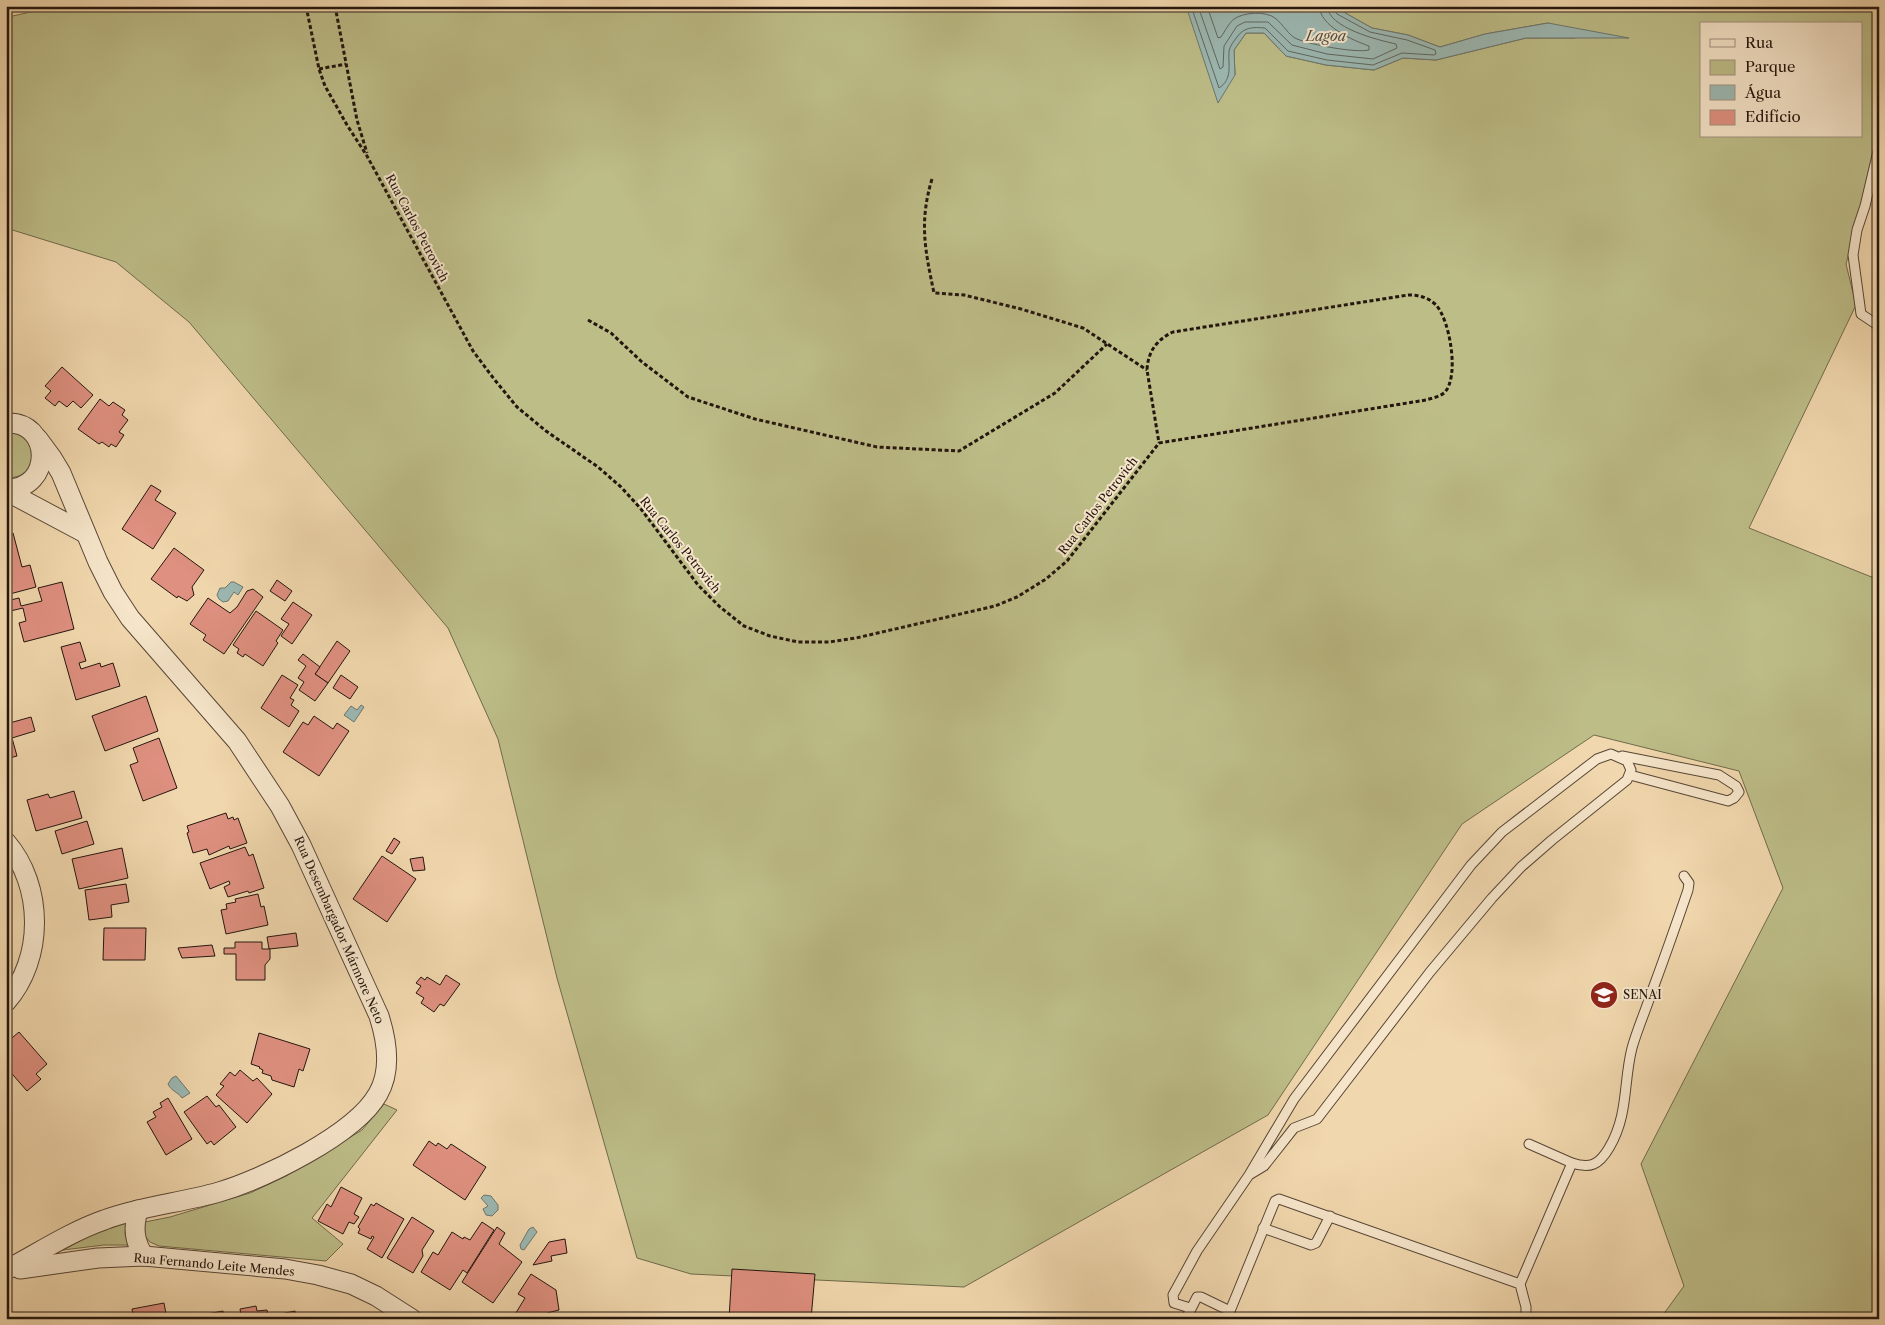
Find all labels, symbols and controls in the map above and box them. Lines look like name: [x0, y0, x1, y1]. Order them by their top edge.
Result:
legend: [1700, 22, 1862, 138]
water label: Lagoa: [1305, 27, 1347, 45]
text: Rua: [1745, 33, 1773, 52]
text: Parque: [1745, 57, 1795, 76]
text: Água: [1744, 83, 1781, 102]
text: Edifício: [1745, 107, 1801, 126]
street label: Rua Carlos Petrovich: [383, 171, 452, 285]
street label: Rua Carlos Petrovich: [1055, 453, 1141, 558]
street label: Rua Carlos Petrovich: [637, 493, 724, 596]
street label: Rua Desembargador Mármore Neto: [291, 834, 388, 1026]
school or university icon: SENAI: [1589, 980, 1619, 1010]
place label: SENAI: [1623, 987, 1662, 1002]
street label: Rua Fernando Leite Mendes: [133, 1250, 295, 1279]

